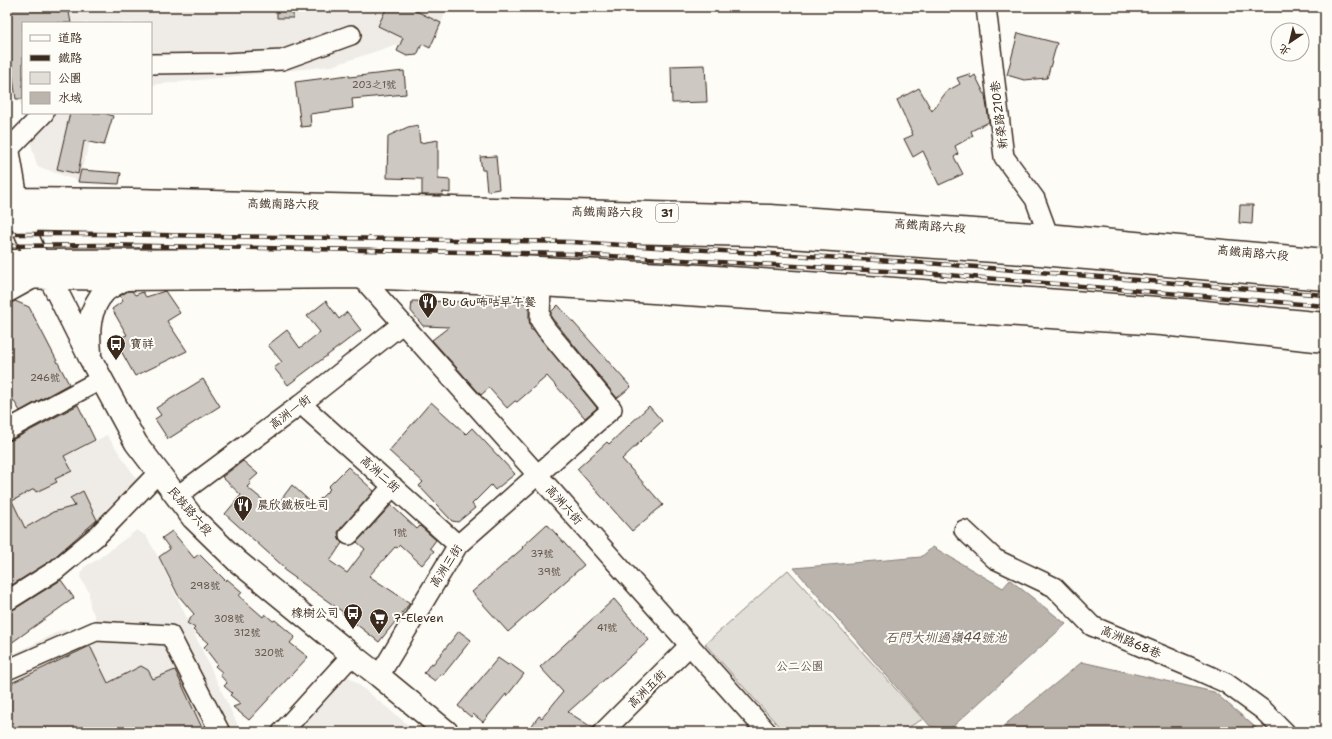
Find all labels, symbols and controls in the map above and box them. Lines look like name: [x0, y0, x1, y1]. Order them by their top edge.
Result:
legend: [22, 22, 152, 114]
north arrow: [1270, 22, 1310, 62]
text: 道路: [58, 30, 82, 46]
text: 北: [1276, 40, 1293, 59]
text: 鐵路: [58, 50, 82, 66]
text: 公園: [58, 70, 82, 86]
house number: 203之1號: [352, 78, 396, 91]
street label: 新榮路210巷: [987, 80, 1011, 150]
text: 水域: [58, 90, 82, 106]
street label: 高鐵南路六段: [247, 195, 319, 213]
street label: 高鐵南路六段: [571, 203, 643, 221]
road number: 31: [656, 204, 678, 222]
street label: 高鐵南路六段: [894, 216, 966, 236]
street label: 高鐵南路六段: [1216, 242, 1290, 264]
restaurant icon: Bu Gu咘咕早午餐: [417, 291, 439, 319]
place label: Bu Gu咘咕早午餐: [442, 294, 536, 310]
bus stop icon: 寶祥: [105, 333, 127, 361]
place label: 寶祥: [130, 336, 154, 352]
house number: 246號: [30, 371, 60, 384]
street label: 高洲一街: [266, 391, 314, 433]
street label: 高洲二街: [357, 452, 403, 496]
street label: 高洲六街: [542, 482, 586, 528]
street label: 民族路六段: [164, 483, 216, 539]
restaurant icon: 晨欣鐵板吐司: [232, 494, 254, 522]
place label: 晨欣鐵板吐司: [257, 497, 329, 513]
house number: 1號: [393, 526, 407, 539]
street label: 高洲三街: [426, 542, 466, 590]
house number: 37號: [530, 547, 554, 560]
house number: 39號: [537, 565, 561, 578]
house number: 298號: [190, 579, 220, 592]
bus stop icon: 橡樹公司: [342, 602, 364, 630]
place label: 橡樹公司: [291, 605, 339, 621]
supermarket icon: 7-Eleven: [368, 607, 390, 635]
place label: 7-Eleven: [393, 610, 444, 626]
house number: 308號: [214, 612, 244, 625]
house number: 41號: [597, 621, 617, 634]
street label: 高洲路68巷: [1098, 622, 1164, 662]
house number: 312號: [233, 626, 261, 639]
water label: 石門大圳過嶺44號池: [885, 629, 1008, 646]
house number: 320號: [254, 646, 284, 659]
park label: 公二公園: [776, 658, 824, 674]
street label: 高洲五街: [624, 666, 670, 712]

